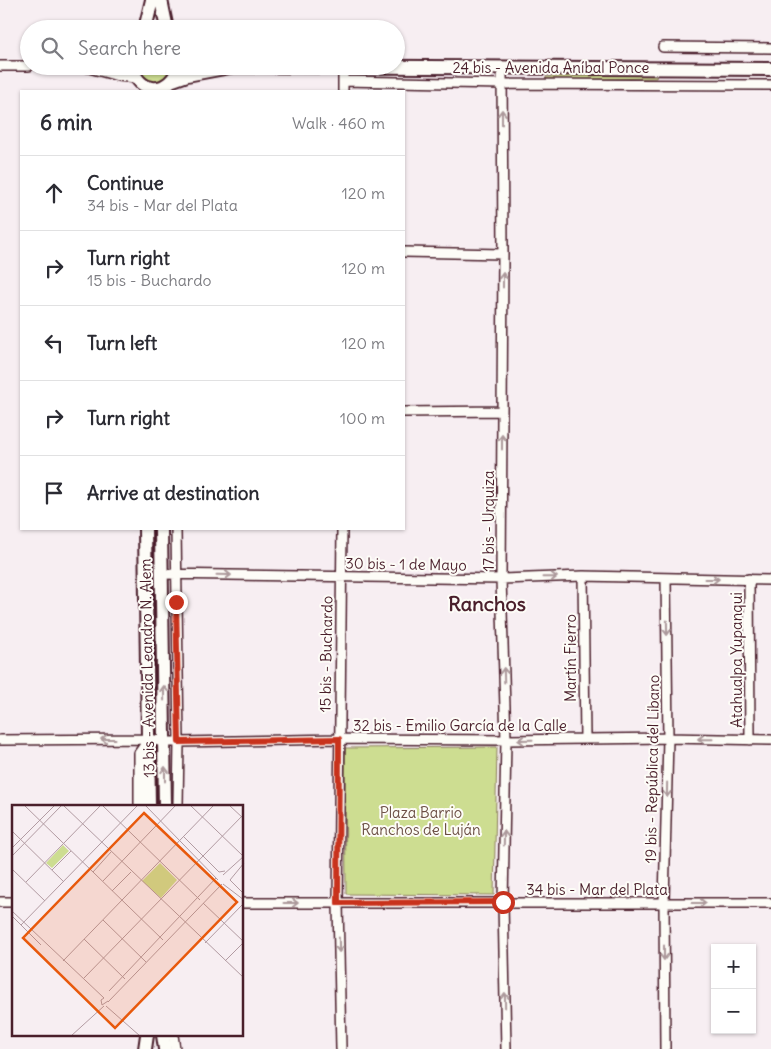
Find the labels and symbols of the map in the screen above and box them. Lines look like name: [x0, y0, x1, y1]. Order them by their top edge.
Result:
street label: 24 bis - Avenida Aníbal Ponce: [453, 58, 649, 77]
one-way arrow: [497, 110, 507, 126]
one-way arrow: [498, 272, 508, 288]
one-way arrow: [497, 435, 507, 451]
street label: 17 bis - Urquiza: [479, 470, 498, 572]
street label: 30 bis - 1 de Mayo: [345, 553, 467, 575]
street label: 13 bis - Avenida Leandro N. Alem: [136, 558, 158, 778]
one-way arrow: [216, 570, 232, 580]
one-way arrow: [542, 573, 558, 582]
one-way arrow: [704, 574, 720, 584]
route end: [165, 591, 188, 614]
district label: Ranchos: [448, 591, 526, 616]
street label: Atahualpa Yupanqui: [727, 592, 746, 728]
street label: 15 bis - Buchardo: [315, 595, 337, 713]
street label: Martín Fierro: [561, 614, 580, 702]
one-way arrow: [662, 620, 672, 636]
one-way arrow: [500, 668, 509, 684]
street label: 19 bis - República del Líbano: [641, 675, 663, 863]
one-way arrow: [159, 685, 169, 702]
street label: 32 bis - Emilio García de la Calle: [353, 716, 567, 735]
one-way arrow: [100, 734, 116, 744]
one-way arrow: [697, 734, 713, 743]
one-way arrow: [517, 735, 534, 745]
one-way arrow: [160, 766, 170, 782]
one-way arrow: [662, 782, 672, 798]
park label: Plaza Barrio Ranchos de Luján: [361, 803, 481, 839]
inset map: [12, 805, 244, 1036]
one-way arrow: [500, 830, 509, 846]
street label: 34 bis - Mar del Plata: [526, 880, 668, 899]
route start: [492, 891, 515, 914]
one-way arrow: [282, 898, 299, 908]
one-way arrow: [690, 898, 706, 908]
one-way arrow: [334, 936, 344, 953]
one-way arrow: [659, 944, 669, 961]
one-way arrow: [500, 993, 510, 1009]

